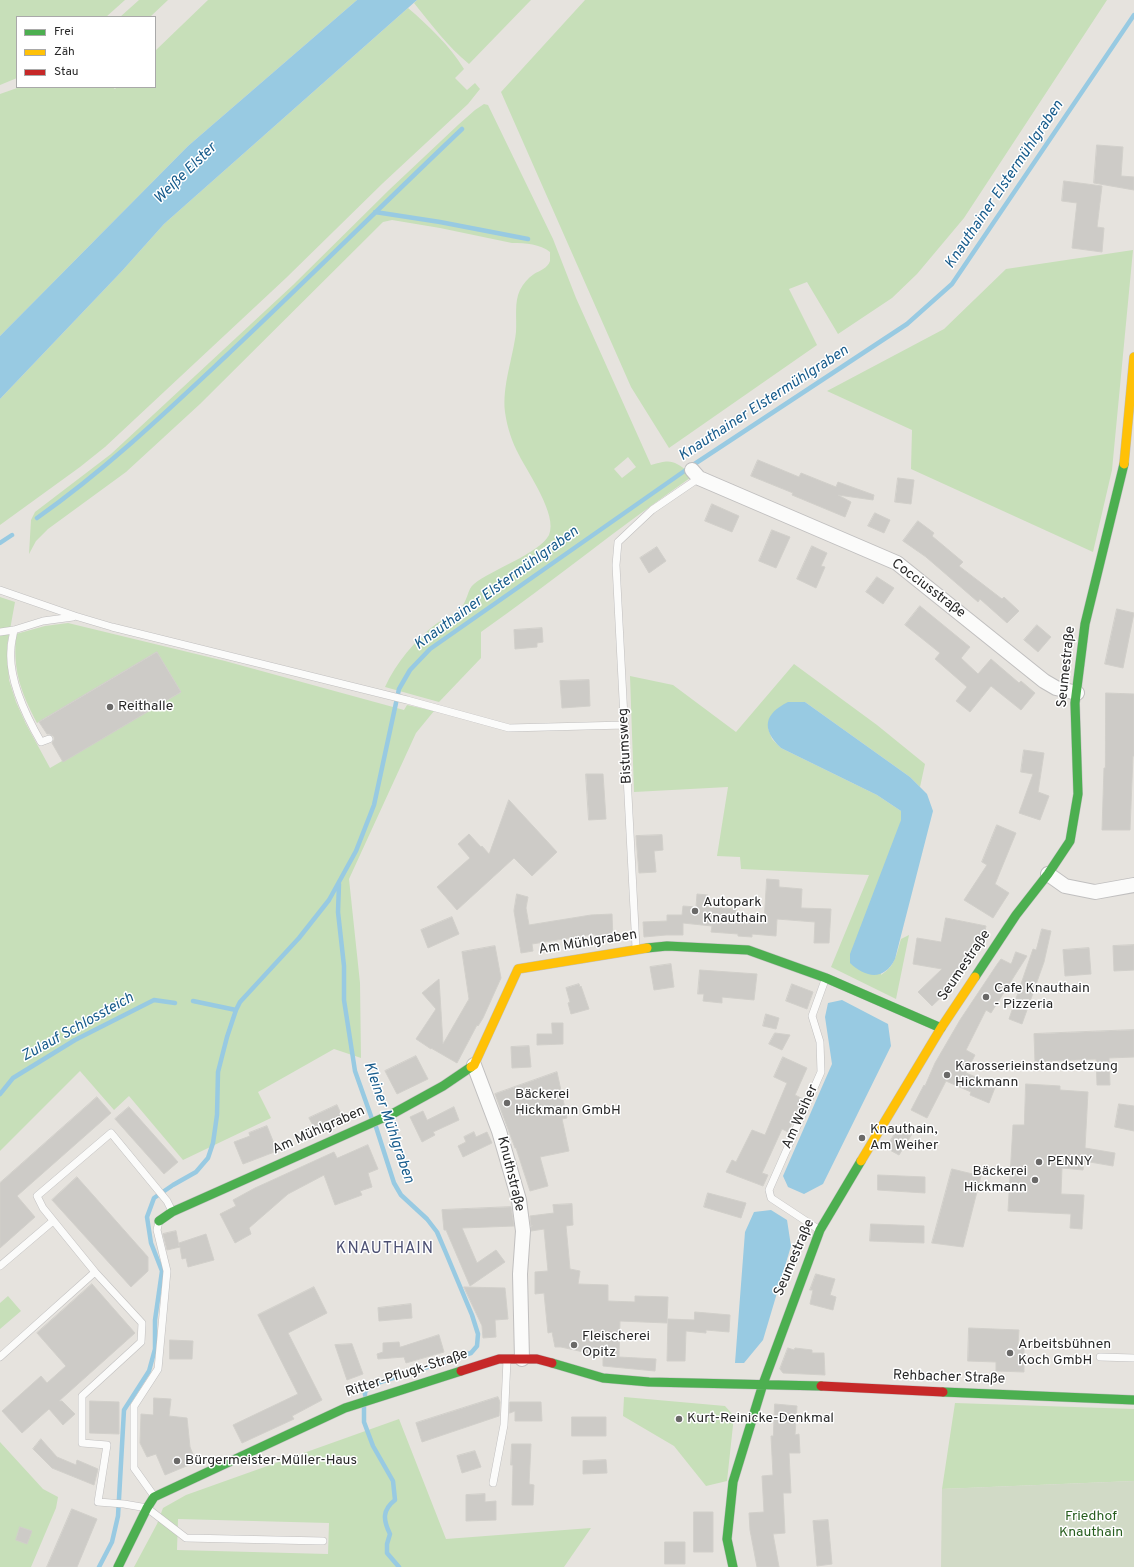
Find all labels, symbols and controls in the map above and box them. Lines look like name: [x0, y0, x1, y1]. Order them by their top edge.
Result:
legend: [16, 16, 156, 88]
text: Frei: [54, 24, 74, 40]
text: Zäh: [54, 44, 75, 60]
text: Stau: [54, 64, 79, 80]
water label: Knauthainer Elstermühlgraben: [942, 97, 1068, 273]
water label: Weiße Elster: [151, 140, 221, 208]
water label: Knauthainer Elstermühlgraben: [676, 342, 852, 466]
water label: Knauthainer Elstermühlgraben: [411, 523, 583, 655]
street label: Cocciusstraße: [888, 556, 968, 622]
street label: Seumestraße: [1054, 625, 1080, 709]
place label: Reithalle: [118, 699, 173, 715]
marker: Reithalle: [105, 702, 115, 712]
street label: Bistumsweg: [616, 708, 636, 784]
place label: Autopark Knauthain: [703, 895, 767, 928]
marker: Autopark Knauthain: [690, 906, 700, 916]
street label: Am Mühlgraben: [538, 927, 638, 959]
street label: Seumestraße: [935, 927, 995, 1005]
place label: Cafe Knauthain - Pizzeria: [994, 981, 1090, 1014]
water label: Zulauf Schlossteich: [19, 990, 137, 1066]
marker: Cafe Knauthain - Pizzeria: [981, 992, 991, 1002]
place label: Karosserieinstandsetzung Hickmann: [955, 1059, 1118, 1092]
water label: Kleiner Mühlgraben: [359, 1060, 417, 1186]
marker: Karosserieinstandsetzung Hickmann: [942, 1070, 952, 1080]
street label: Am Weiher: [779, 1082, 823, 1152]
place label: Bäckerei Hickmann GmbH: [515, 1087, 621, 1120]
marker: Bäckerei Hickmann GmbH: [502, 1098, 512, 1108]
street label: Am Mühlgraben: [270, 1103, 368, 1159]
place label: Knauthain, Am Weiher: [870, 1122, 938, 1154]
marker: Knauthain, Am Weiher: [857, 1133, 867, 1143]
street label: Knuthstraße: [493, 1135, 527, 1213]
place label: PENNY: [1047, 1154, 1093, 1170]
marker: PENNY: [1034, 1157, 1044, 1167]
place label: Bäckerei Hickmann: [964, 1164, 1027, 1196]
marker: Bäckerei Hickmann: [1030, 1175, 1040, 1185]
street label: Seumestraße: [771, 1217, 819, 1299]
district label: KNAUTHAIN: [336, 1240, 434, 1260]
place label: Fleischerei Opitz: [582, 1329, 650, 1362]
place label: Arbeitsbühnen Koch GmbH: [1018, 1337, 1111, 1370]
marker: Fleischerei Opitz: [569, 1340, 579, 1350]
street label: Ritter-Pflugk-Straße: [344, 1346, 470, 1402]
marker: Arbeitsbühnen Koch GmbH: [1005, 1348, 1015, 1358]
street label: Rehbacher Straße: [893, 1368, 1005, 1388]
place label: Kurt-Reinicke-Denkmal: [687, 1411, 834, 1427]
marker: Kurt-Reinicke-Denkmal: [674, 1414, 684, 1424]
place label: Bürgermeister-Müller-Haus: [185, 1453, 357, 1469]
marker: Bürgermeister-Müller-Haus: [172, 1456, 182, 1466]
park label: Friedhof Knauthain: [1059, 1509, 1123, 1542]

